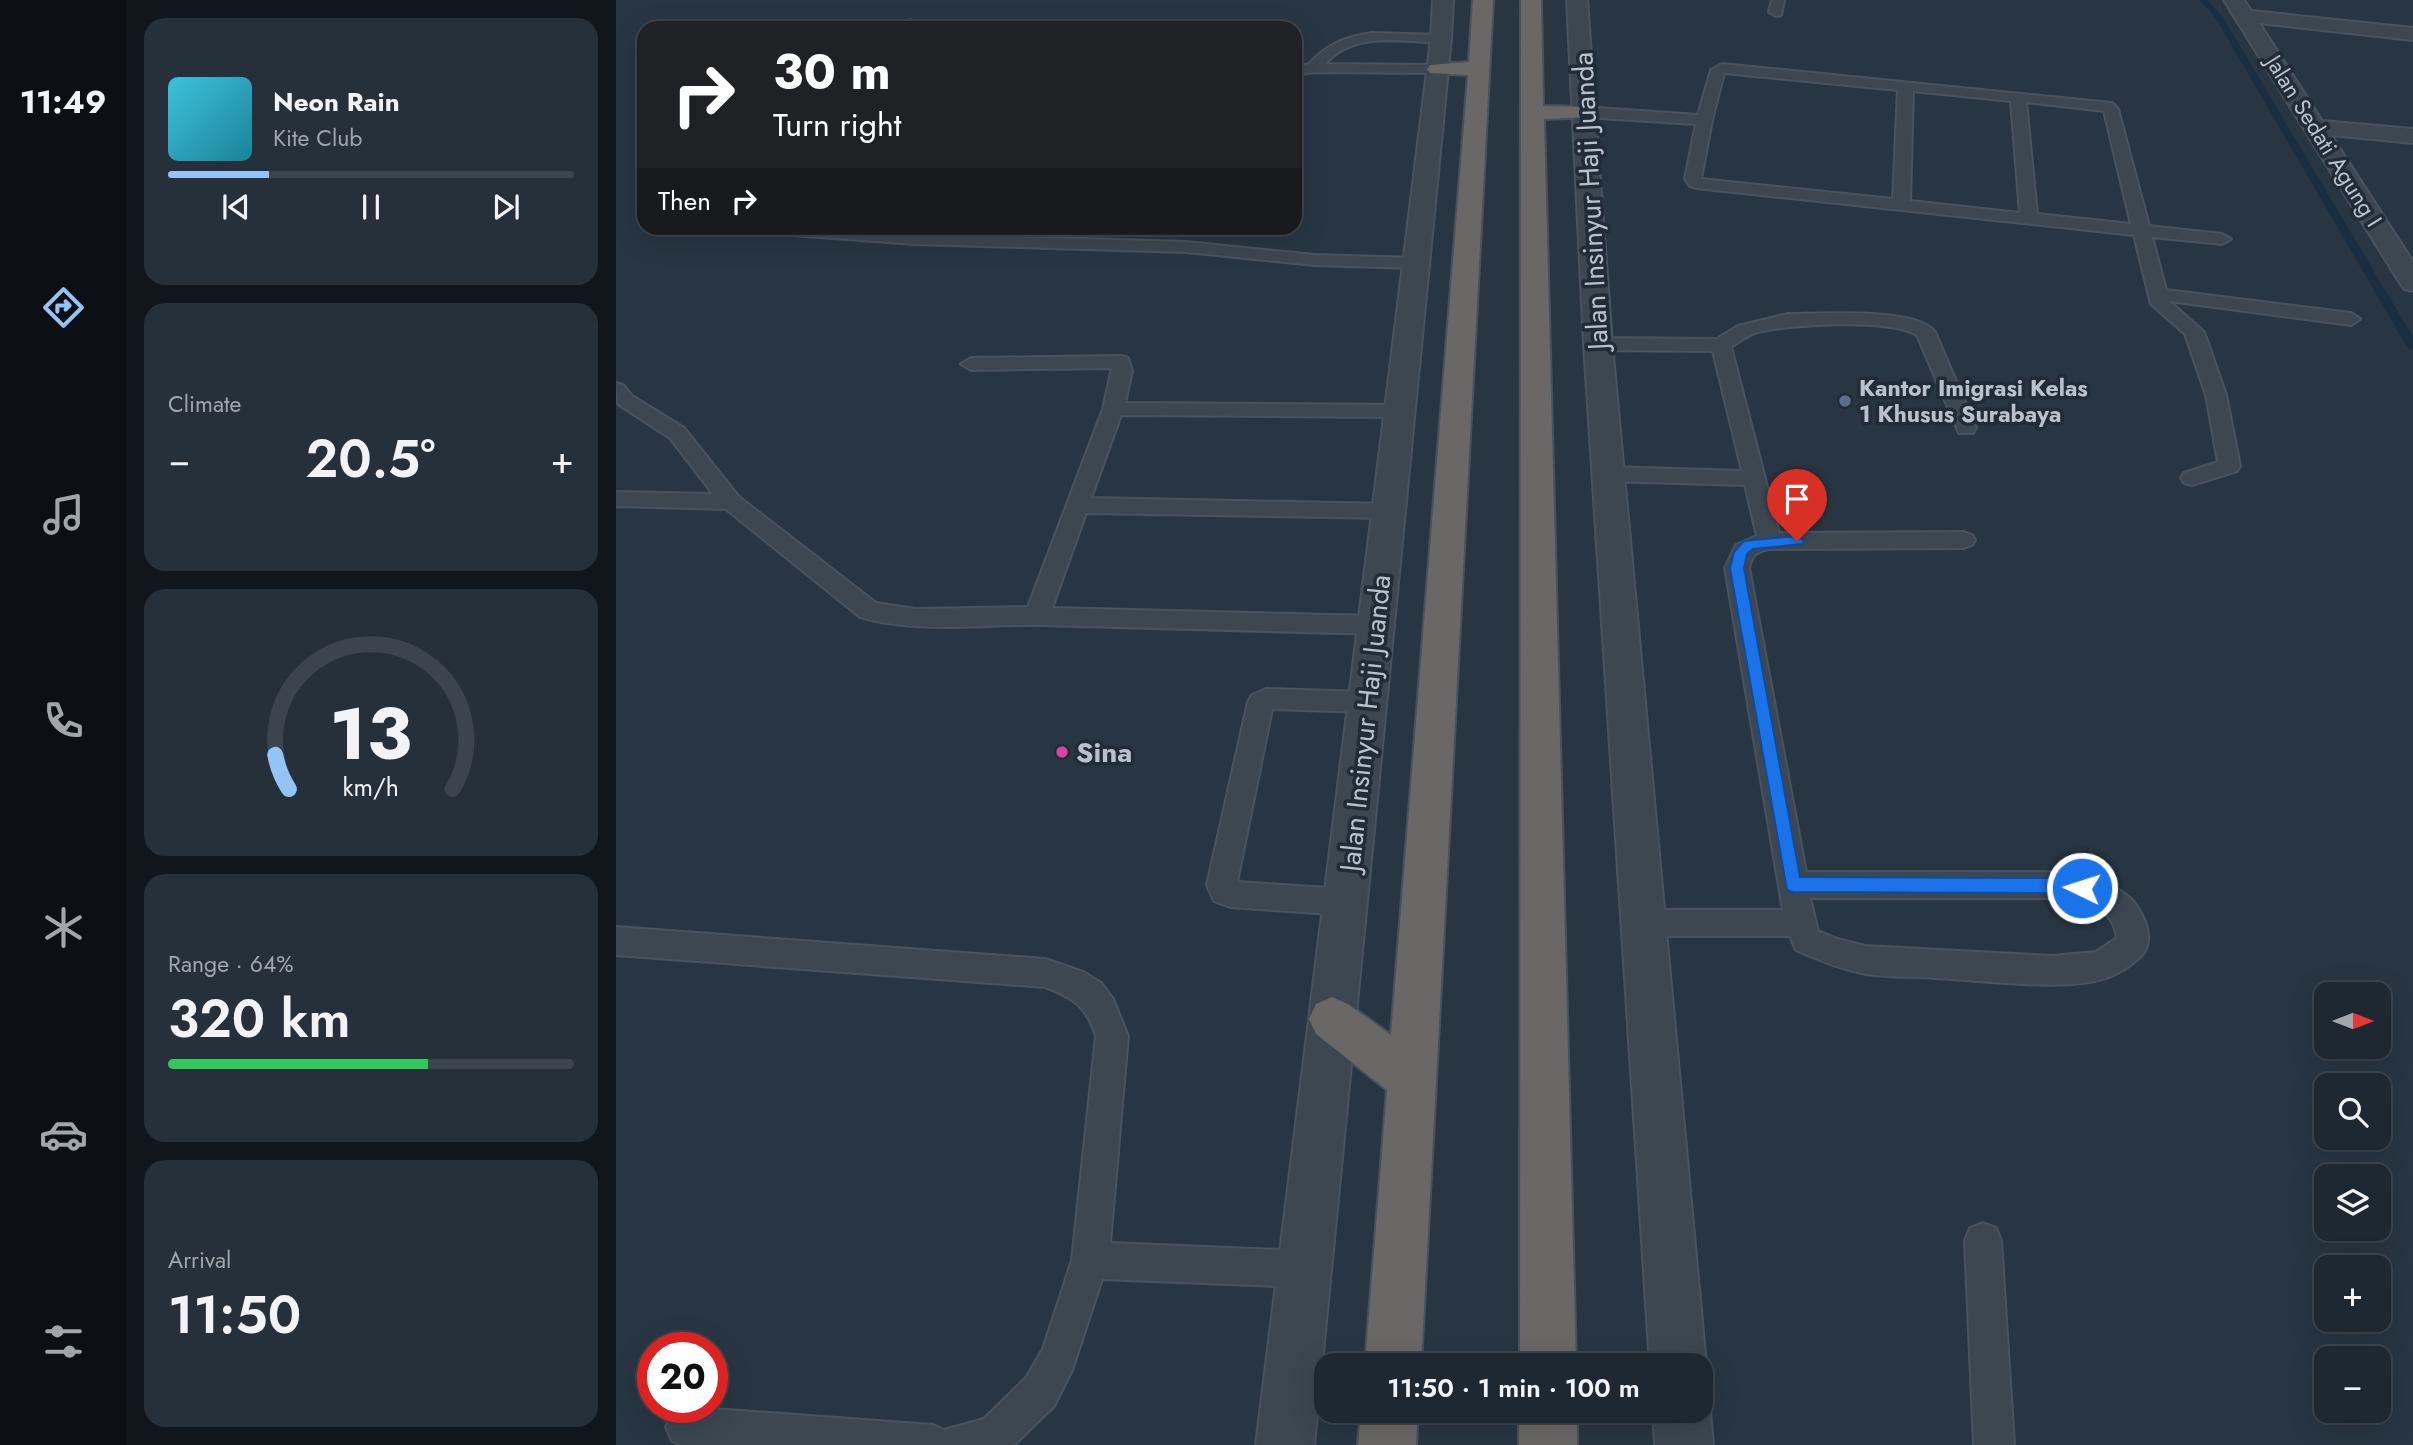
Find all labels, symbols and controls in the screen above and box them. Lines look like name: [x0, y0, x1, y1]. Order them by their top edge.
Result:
text: 30 m: [773, 37, 891, 107]
street label: Jalan Sedati Agung I: [2256, 46, 2391, 234]
icon: right: [658, 49, 749, 140]
street label: Jalan Insinyur Haji Juanda: [1562, 51, 1619, 355]
text: 11:49: [20, 79, 106, 125]
text: Neon Rain: [273, 83, 400, 121]
text: Turn right: [773, 102, 902, 148]
text: Kite Club: [273, 121, 362, 155]
text: Then: [658, 182, 711, 220]
icon: right: [725, 182, 763, 220]
icon: previous: [217, 188, 255, 226]
icon: pause: [352, 188, 390, 226]
icon: next: [487, 188, 525, 226]
icon: directions: [39, 283, 88, 332]
place label: Kantor Imigrasi Kelas 1 Khusus Surabaya: [1859, 371, 2088, 431]
text: Climate: [168, 387, 241, 421]
marker: Kantor Imigrasi Kelas 1 Khusus Surabaya: [1837, 393, 1853, 409]
text: 20.5°: [306, 421, 435, 497]
text: −: [168, 432, 190, 487]
text: +: [551, 432, 574, 487]
pin: [1767, 469, 1827, 541]
icon: arrive: [1778, 480, 1816, 518]
icon: music: [39, 490, 88, 539]
street label: Jalan Insinyur Haji Juanda: [1329, 573, 1401, 877]
text: 13: [330, 681, 412, 786]
icon: phone: [39, 696, 88, 745]
place label: Sina: [1076, 732, 1132, 773]
marker: Sina: [1054, 744, 1070, 760]
text: km/h: [343, 768, 399, 804]
position arrow: [2045, 851, 2119, 925]
icon: climate: [39, 903, 88, 952]
text: Range · 64%: [168, 947, 294, 981]
text: 320 km: [168, 981, 351, 1057]
north arrow: [2314, 982, 2390, 1059]
map controls: [2314, 982, 2391, 1423]
button: search: [2314, 1073, 2391, 1150]
icon: car: [39, 1110, 88, 1159]
button: layers: [2314, 1164, 2391, 1241]
text: Arrival: [168, 1243, 231, 1277]
button: +: [2314, 1255, 2391, 1332]
text: 11:50: [168, 1277, 301, 1353]
icon: filters: [39, 1317, 88, 1366]
speed limit sign: 20: [637, 1332, 728, 1423]
button: −: [2314, 1346, 2391, 1423]
text: 11:50 · 1 min · 100 m: [1387, 1369, 1640, 1407]

